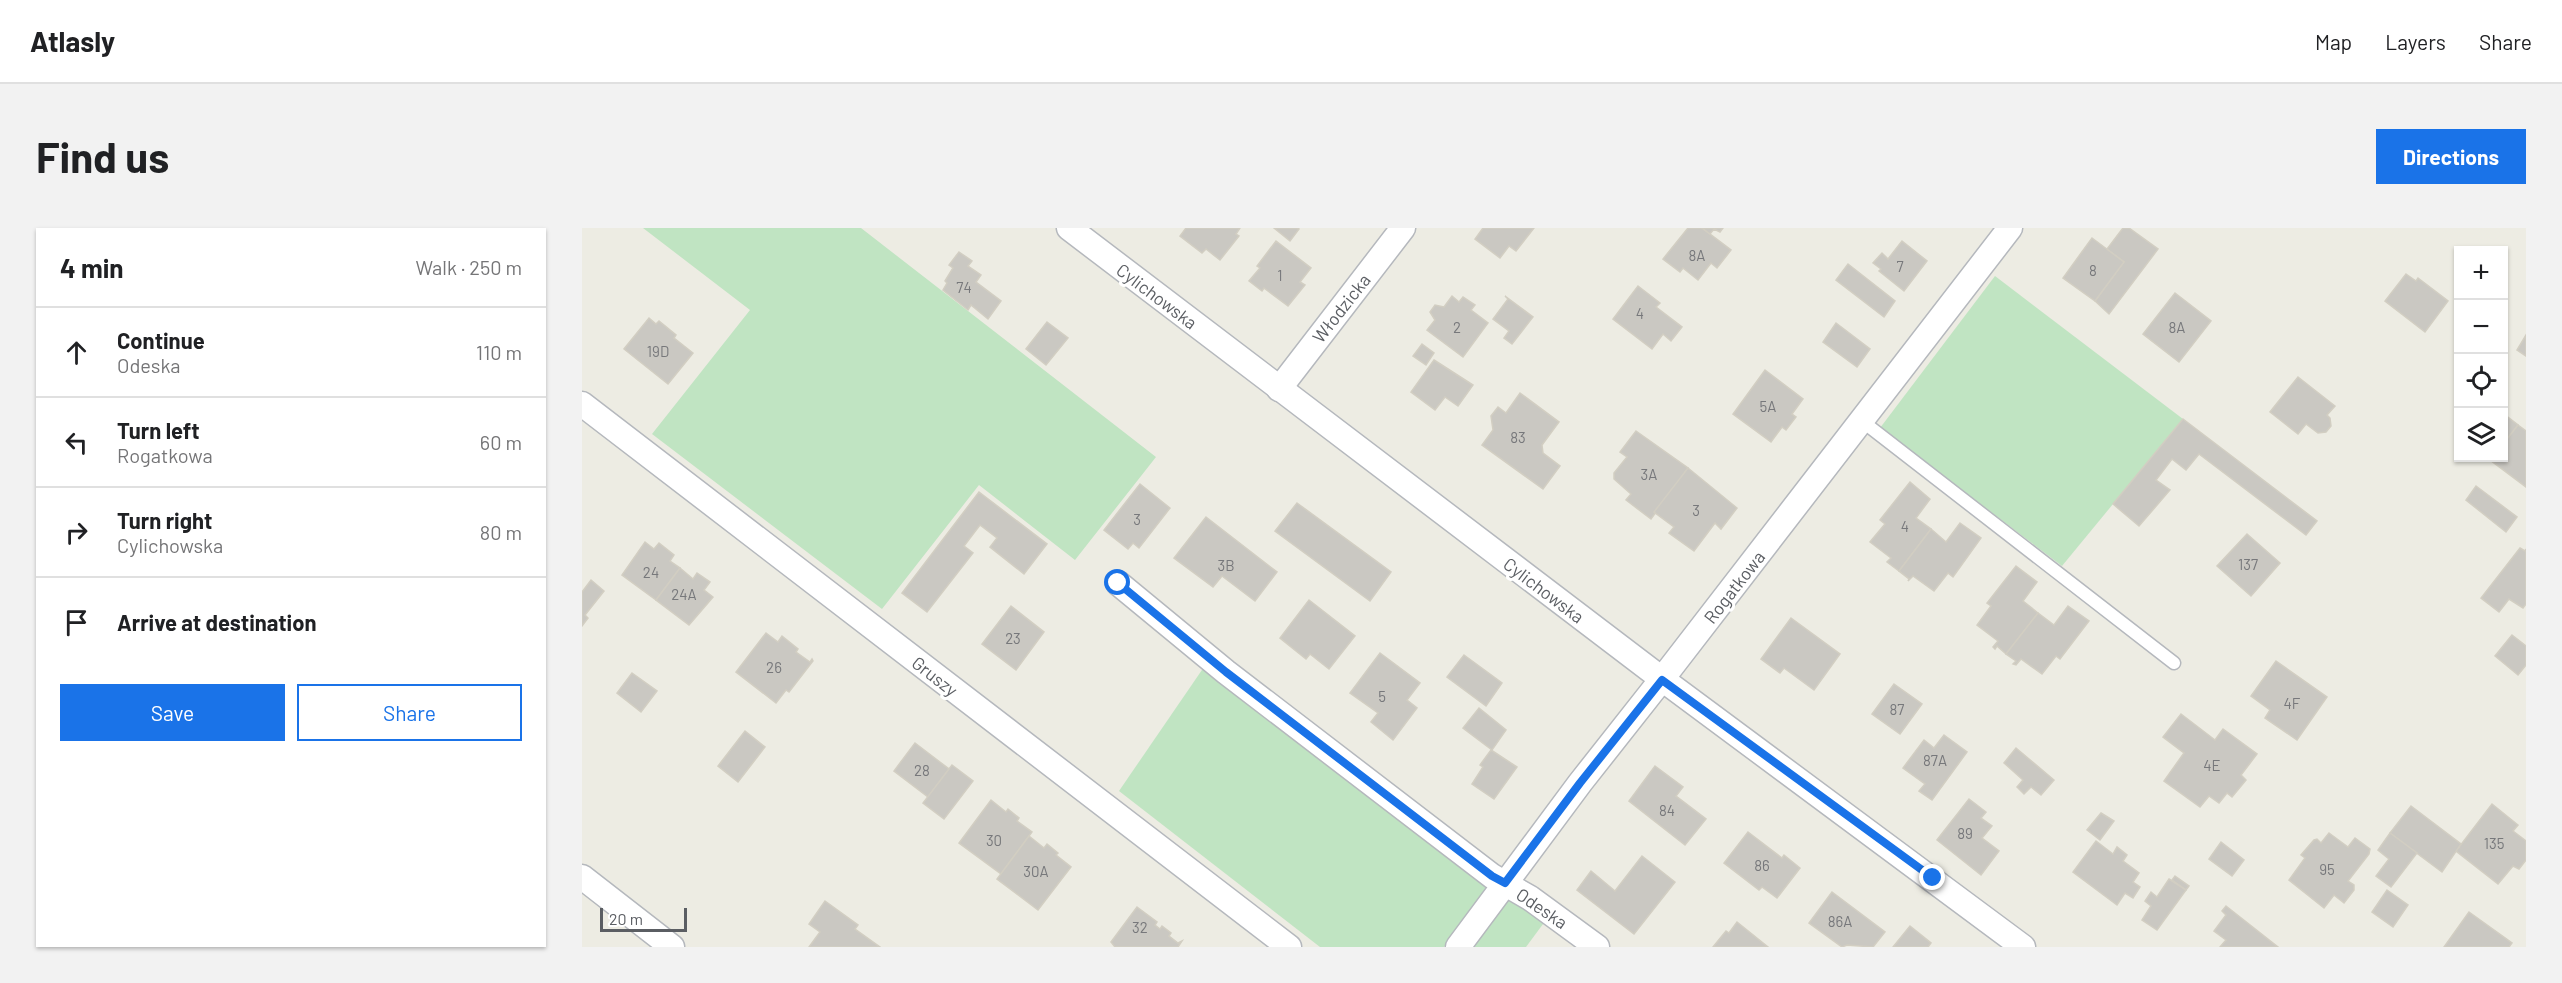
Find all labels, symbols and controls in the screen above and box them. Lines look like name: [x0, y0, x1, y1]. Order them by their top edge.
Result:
text: Atlasly: [30, 24, 115, 58]
text: Map: [2315, 29, 2352, 54]
text: Layers: [2385, 29, 2446, 54]
text: Share: [2479, 29, 2532, 54]
button: Directions: [2376, 129, 2526, 184]
text: Find us: [36, 131, 169, 181]
house number: 8A: [1689, 246, 1705, 264]
map controls: [2454, 246, 2508, 462]
button: +: [2454, 246, 2508, 300]
text: 4 min: [60, 252, 124, 283]
text: Walk · 250 m: [416, 255, 522, 279]
house number: 7: [1896, 257, 1904, 275]
street label: Cylichowska: [1112, 258, 1202, 334]
house number: 8: [2089, 261, 2097, 279]
house number: 1: [1277, 266, 1283, 284]
street label: Włodzicka: [1307, 269, 1375, 347]
house number: 74: [956, 278, 972, 296]
button: −: [2454, 300, 2508, 354]
house number: 4: [1636, 304, 1644, 322]
house number: 2: [1453, 318, 1461, 336]
house number: 8A: [2169, 318, 2185, 336]
text: Continue: [117, 327, 205, 353]
icon: ahead: [60, 336, 93, 369]
text: 110 m: [476, 340, 522, 364]
house number: 19D: [647, 342, 669, 360]
text: Odeska: [117, 353, 181, 377]
button: locate: [2454, 354, 2508, 408]
house number: 5A: [1760, 397, 1776, 415]
button: layers: [2454, 408, 2508, 462]
text: Turn left: [117, 417, 200, 443]
icon: left: [60, 426, 93, 459]
house number: 83: [1510, 428, 1526, 446]
text: 60 m: [480, 430, 522, 454]
text: Rogatkowa: [117, 443, 213, 467]
house number: 3A: [1641, 465, 1657, 483]
house number: 3: [1692, 501, 1700, 519]
text: Turn right: [117, 507, 212, 533]
house number: 3: [1133, 510, 1141, 528]
icon: right: [60, 516, 93, 549]
house number: 4: [1901, 517, 1909, 535]
text: 80 m: [480, 520, 522, 544]
text: Cylichowska: [117, 533, 223, 557]
street label: Rogatkowa: [1699, 546, 1769, 628]
street label: Cylichowska: [1499, 552, 1589, 628]
house number: 137: [2238, 555, 2258, 573]
house number: 3B: [1217, 556, 1235, 574]
house number: 24: [643, 563, 659, 581]
route start: [1104, 569, 1130, 595]
house number: 24A: [671, 585, 697, 603]
icon: arrive: [60, 606, 93, 639]
text: Arrive at destination: [117, 609, 316, 635]
house number: 23: [1005, 629, 1021, 647]
street label: Gruszy: [908, 651, 962, 701]
house number: 26: [766, 658, 782, 676]
button: Save: [60, 684, 285, 741]
button: Share: [297, 684, 522, 741]
house number: 5: [1378, 687, 1386, 705]
house number: 4F: [2284, 694, 2301, 712]
house number: 87: [1890, 700, 1904, 718]
house number: 87A: [1923, 751, 1947, 769]
house number: 4E: [2203, 756, 2221, 774]
house number: 28: [914, 761, 930, 779]
house number: 84: [1659, 801, 1675, 819]
house number: 89: [1957, 824, 1973, 842]
house number: 30: [986, 831, 1002, 849]
house number: 135: [2484, 834, 2504, 852]
house number: 86: [1754, 856, 1770, 874]
house number: 95: [2319, 860, 2335, 878]
house number: 30A: [1023, 862, 1049, 880]
route end: [1919, 864, 1945, 890]
street label: Odeska: [1512, 883, 1572, 933]
scale bar: [600, 905, 687, 932]
text: 20 m: [609, 909, 643, 928]
house number: 86A: [1828, 912, 1852, 930]
house number: 32: [1132, 918, 1148, 936]

